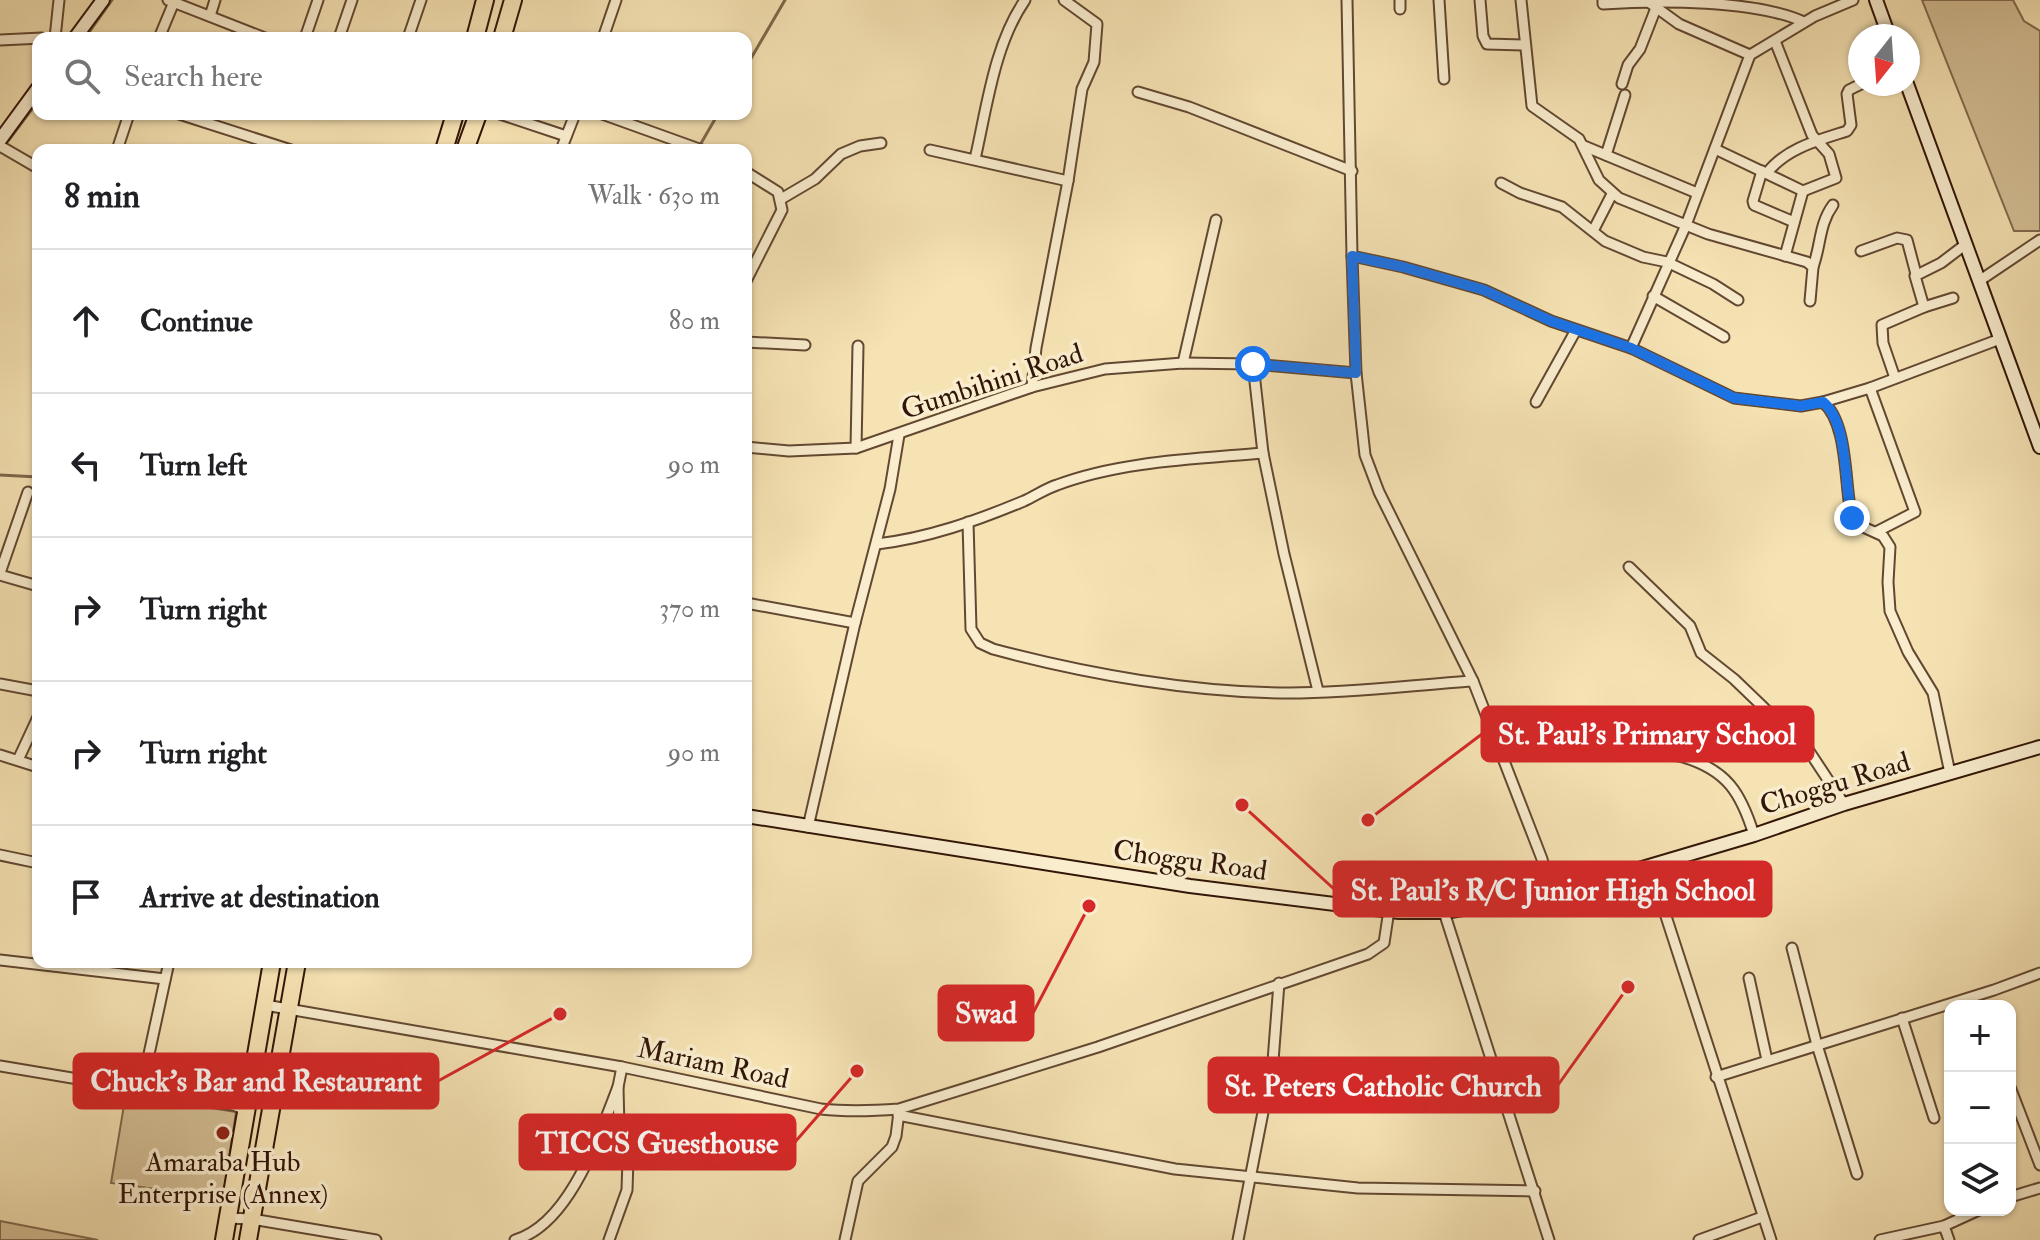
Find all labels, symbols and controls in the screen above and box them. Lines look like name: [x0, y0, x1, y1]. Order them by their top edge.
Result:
north arrow: [1848, 24, 1920, 96]
search box: [32, 32, 752, 120]
icon: search: [60, 54, 104, 98]
text: Search here: [124, 58, 263, 95]
text: 8 min: [64, 175, 140, 218]
text: Walk · 630 m: [588, 180, 720, 212]
icon: ahead: [64, 299, 108, 343]
text: Continue: [140, 303, 253, 340]
text: 80 m: [669, 305, 720, 337]
street label: Gumbihini Road: [897, 336, 1088, 428]
route start: [1235, 346, 1271, 382]
icon: left: [64, 443, 108, 487]
text: Turn left: [140, 447, 247, 484]
text: 90 m: [668, 449, 720, 481]
route end: [1834, 500, 1870, 536]
icon: right: [64, 587, 108, 631]
text: Turn right: [140, 591, 267, 628]
text: 370 m: [659, 593, 720, 625]
callout: St. Paul's Primary School: [1482, 707, 1813, 761]
text: St. Paul's Primary School: [1498, 716, 1796, 753]
icon: right: [64, 731, 108, 775]
text: Turn right: [140, 735, 267, 772]
text: 90 m: [668, 737, 720, 769]
street label: Choggu Road: [1756, 744, 1915, 823]
street label: Choggu Road: [1111, 833, 1270, 889]
callout: St. Paul's R/C Junior High School: [1334, 862, 1771, 916]
text: St. Paul's R/C Junior High School: [1351, 872, 1756, 909]
icon: arrive: [64, 875, 108, 919]
text: Arrive at destination: [140, 879, 380, 916]
callout: Swad: [939, 986, 1033, 1040]
text: Swad: [955, 995, 1017, 1032]
map controls: [1944, 1000, 2016, 1216]
button: +: [1944, 1000, 2016, 1072]
street label: Mariam Road: [634, 1031, 792, 1097]
callout: Chuck's Bar and Restaurant: [74, 1054, 438, 1108]
callout: St. Peters Catholic Church: [1209, 1058, 1558, 1112]
text: Chuck's Bar and Restaurant: [90, 1063, 422, 1100]
text: St. Peters Catholic Church: [1224, 1068, 1542, 1105]
button: −: [1944, 1072, 2016, 1144]
callout: TICCS Guesthouse: [520, 1115, 795, 1169]
marker: Amaraba Hub Enterprise (Annex): [214, 1124, 232, 1142]
text: TICCS Guesthouse: [535, 1125, 779, 1162]
button: layers: [1944, 1144, 2016, 1216]
place label: Amaraba Hub Enterprise (Annex): [118, 1145, 328, 1212]

